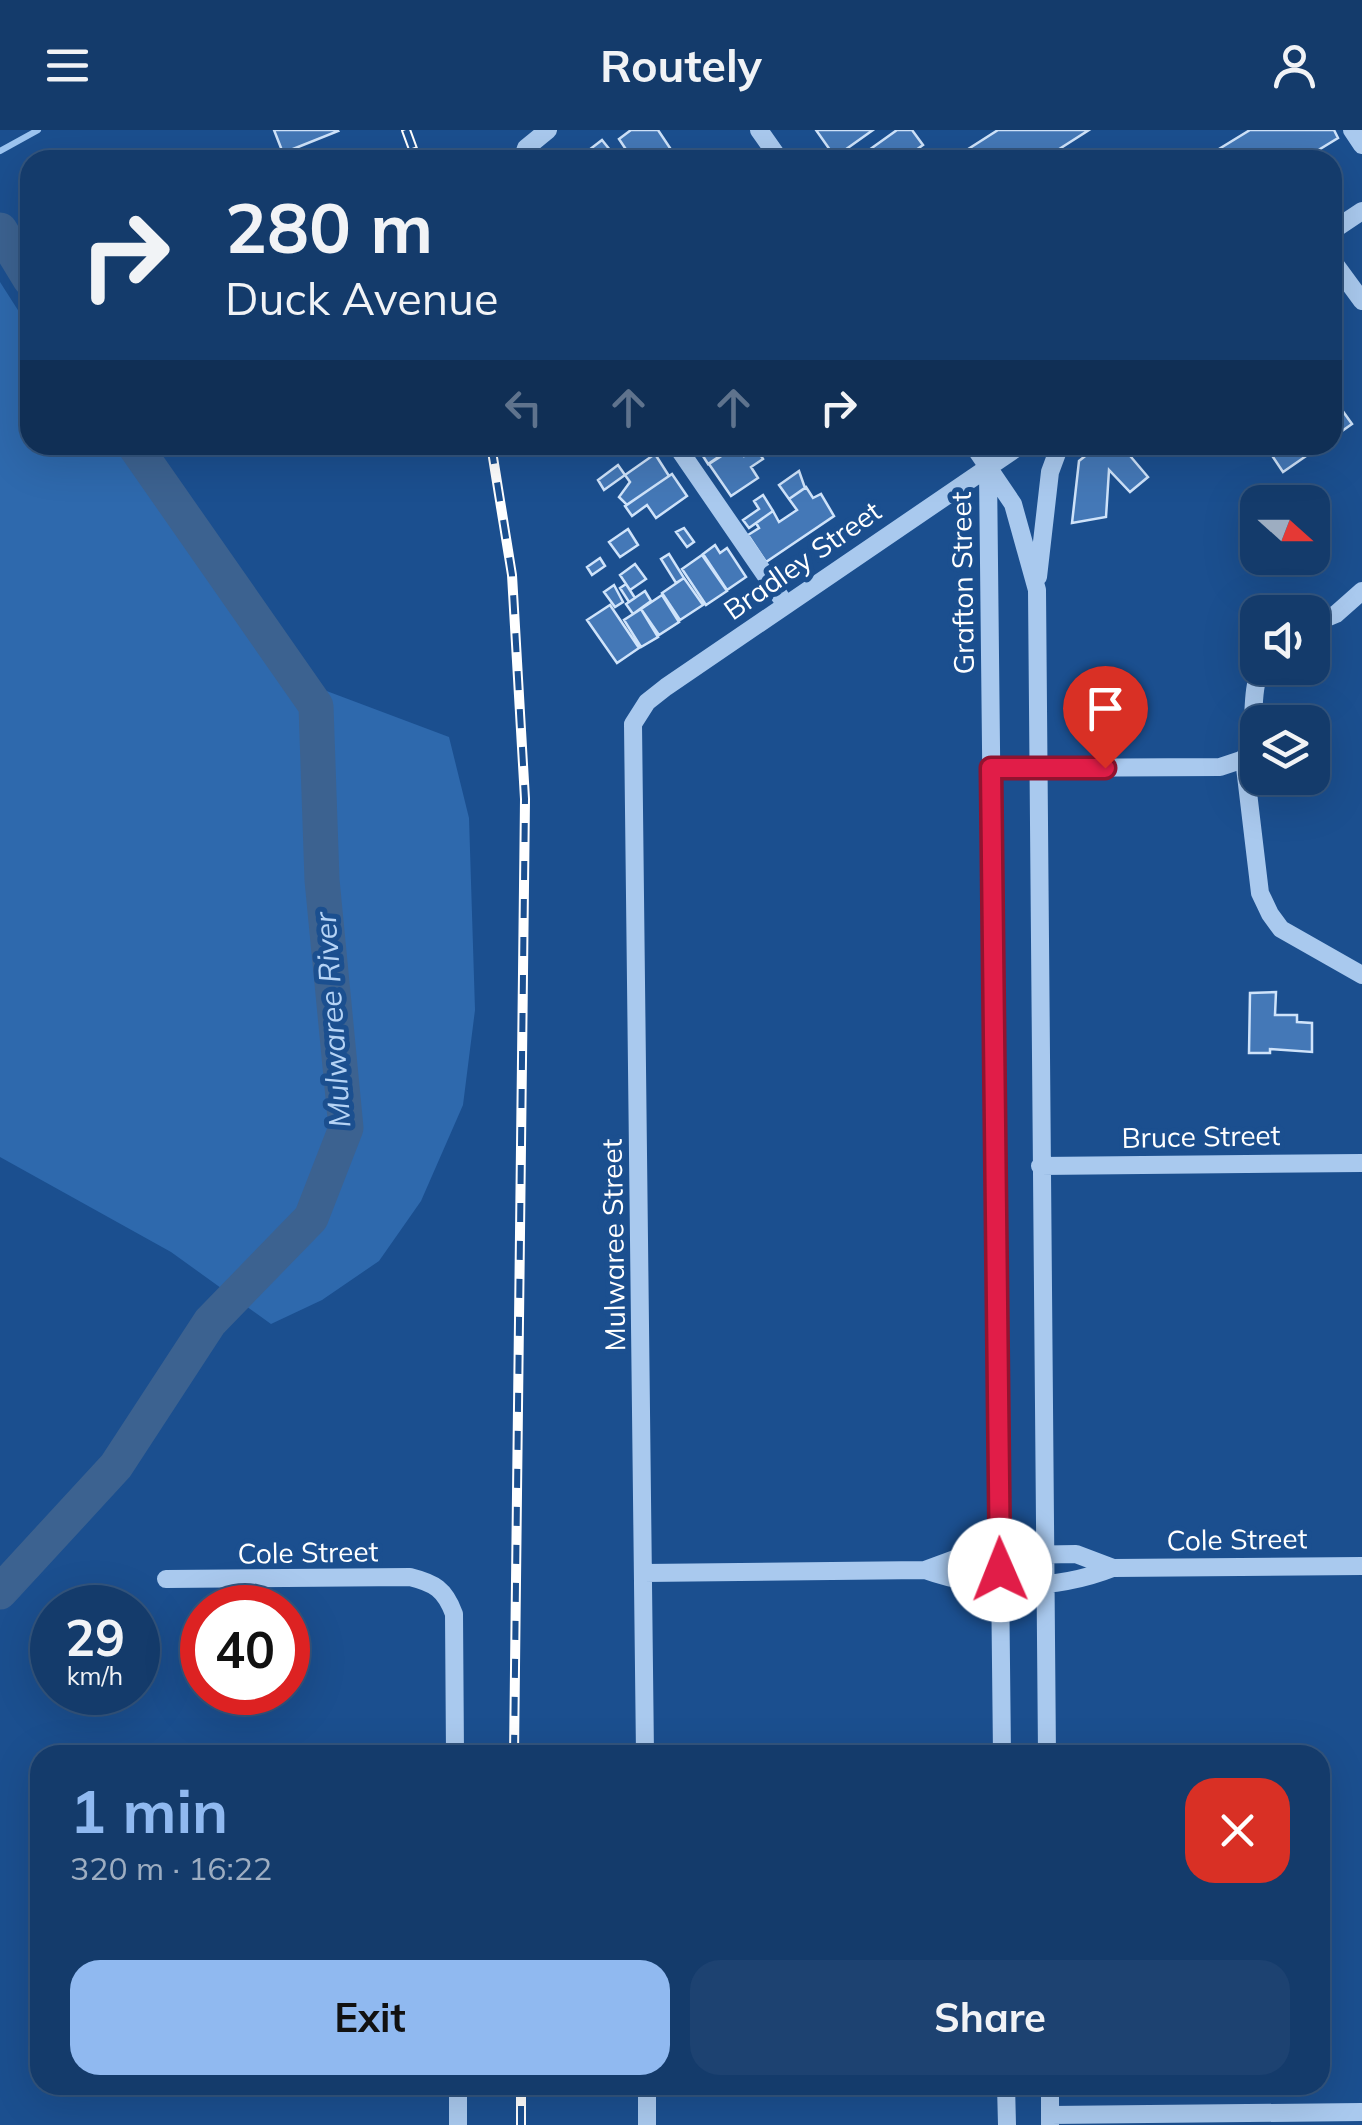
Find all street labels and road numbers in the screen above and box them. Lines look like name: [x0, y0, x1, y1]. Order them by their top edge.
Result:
street label: Grafton Street: [943, 491, 981, 675]
street label: Bradley Street: [717, 493, 888, 627]
street label: Bruce Street: [1121, 1117, 1281, 1155]
street label: Mulwaree Street: [594, 1138, 632, 1352]
street label: Cole Street: [1166, 1520, 1308, 1558]
street label: Cole Street: [237, 1533, 379, 1571]

